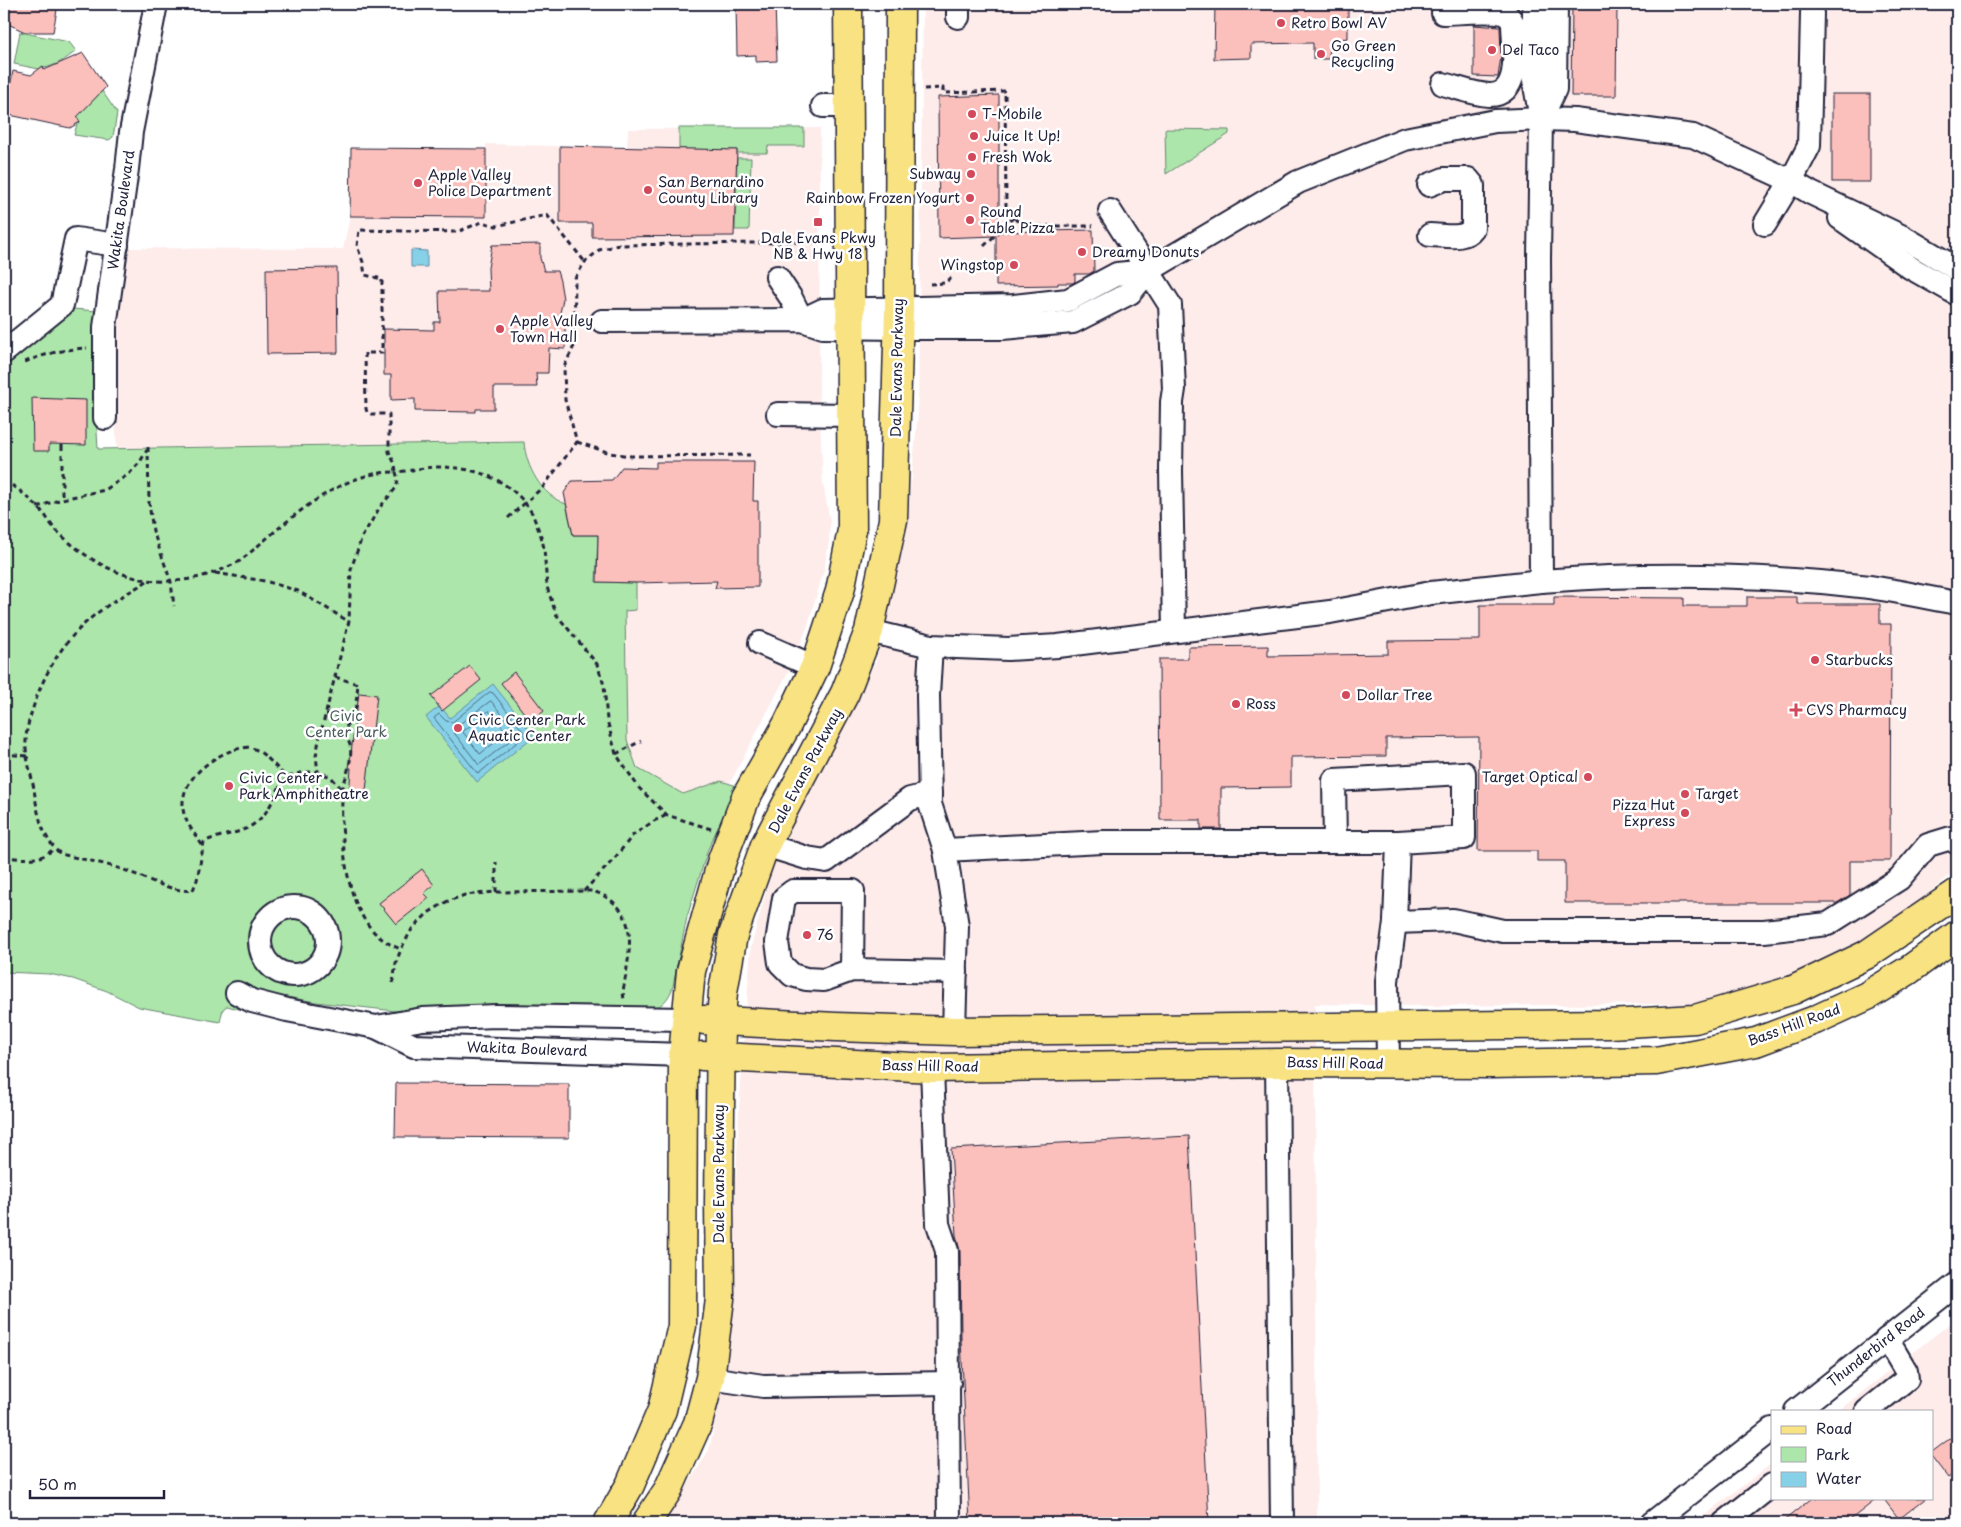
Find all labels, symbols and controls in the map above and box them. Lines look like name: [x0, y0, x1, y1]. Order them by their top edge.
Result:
place label: Retro Bowl AV: [1291, 12, 1388, 33]
marker: Retro Bowl AV: [1275, 17, 1287, 29]
place label: Go Green Recycling: [1331, 35, 1396, 72]
place label: Del Taco: [1502, 39, 1560, 60]
marker: Del Taco: [1486, 44, 1498, 56]
marker: Go Green Recycling: [1315, 48, 1327, 60]
place label: T-Mobile: [982, 103, 1042, 124]
marker: T-Mobile: [966, 108, 978, 120]
place label: Juice It Up!: [984, 125, 1061, 146]
marker: Juice It Up!: [968, 130, 980, 142]
place label: Fresh Wok: [982, 146, 1052, 167]
street label: Wakita Boulevard: [102, 148, 139, 271]
marker: Fresh Wok: [966, 151, 978, 163]
place label: Subway: [909, 163, 961, 184]
place label: Apple Valley Police Department: [428, 164, 552, 201]
marker: Subway: [965, 168, 977, 180]
place label: San Bernardino County Library: [658, 171, 764, 208]
marker: Apple Valley Police Department: [412, 177, 424, 189]
marker: San Bernardino County Library: [642, 184, 654, 196]
place label: Rainbow Frozen Yogurt: [806, 187, 960, 208]
marker: Rainbow Frozen Yogurt: [964, 192, 976, 204]
place label: Round Table Pizza: [980, 201, 1054, 238]
marker: Round Table Pizza: [964, 214, 976, 226]
marker: Dale Evans Pkwy NB & Hwy 18: [812, 216, 824, 228]
place label: Dale Evans Pkwy NB & Hwy 18: [760, 227, 876, 264]
place label: Dreamy Donuts: [1092, 241, 1200, 262]
marker: Dreamy Donuts: [1076, 246, 1088, 258]
place label: Wingstop: [941, 254, 1004, 275]
marker: Wingstop: [1008, 259, 1020, 271]
street label: Dale Evans Parkway: [885, 298, 908, 438]
place label: Apple Valley Town Hall: [510, 310, 593, 347]
marker: Apple Valley Town Hall: [494, 323, 506, 335]
place label: Starbucks: [1825, 649, 1893, 670]
marker: Starbucks: [1809, 654, 1821, 666]
place label: Dollar Tree: [1356, 684, 1433, 705]
marker: Dollar Tree: [1340, 689, 1352, 701]
place label: Ross: [1246, 693, 1276, 714]
marker: Ross: [1230, 698, 1242, 710]
place label: CVS Pharmacy: [1806, 699, 1907, 720]
street label: Dale Evans Parkway: [763, 704, 847, 837]
marker: CVS Pharmacy: [1790, 704, 1802, 716]
park label: Civic Center Park: [305, 705, 387, 742]
place label: Civic Center Park Aquatic Center: [468, 709, 586, 746]
marker: Civic Center Park Aquatic Center: [452, 722, 464, 734]
place label: Target Optical: [1482, 766, 1578, 787]
place label: Civic Center Park Amphitheatre: [239, 767, 369, 804]
marker: Target Optical: [1582, 771, 1594, 783]
marker: Civic Center Park Amphitheatre: [223, 780, 235, 792]
place label: Target: [1695, 783, 1739, 804]
marker: Target: [1679, 788, 1691, 800]
place label: Pizza Hut Express: [1612, 794, 1675, 831]
marker: Pizza Hut Express: [1679, 807, 1691, 819]
place label: 76: [817, 924, 834, 945]
marker: 76: [801, 929, 813, 941]
street label: Bass Hill Road: [1745, 998, 1843, 1051]
street label: Wakita Boulevard: [466, 1036, 588, 1061]
street label: Bass Hill Road: [1286, 1051, 1384, 1074]
street label: Bass Hill Road: [881, 1054, 979, 1077]
street label: Dale Evans Parkway: [708, 1104, 729, 1244]
street label: Thunderbird Road: [1823, 1302, 1929, 1391]
legend: [1771, 1410, 1934, 1500]
text: Road: [1816, 1416, 1852, 1439]
text: Park: [1816, 1442, 1850, 1465]
text: Water: [1816, 1466, 1861, 1489]
scale bar: [30, 1467, 164, 1499]
text: 50 m: [38, 1472, 77, 1495]

